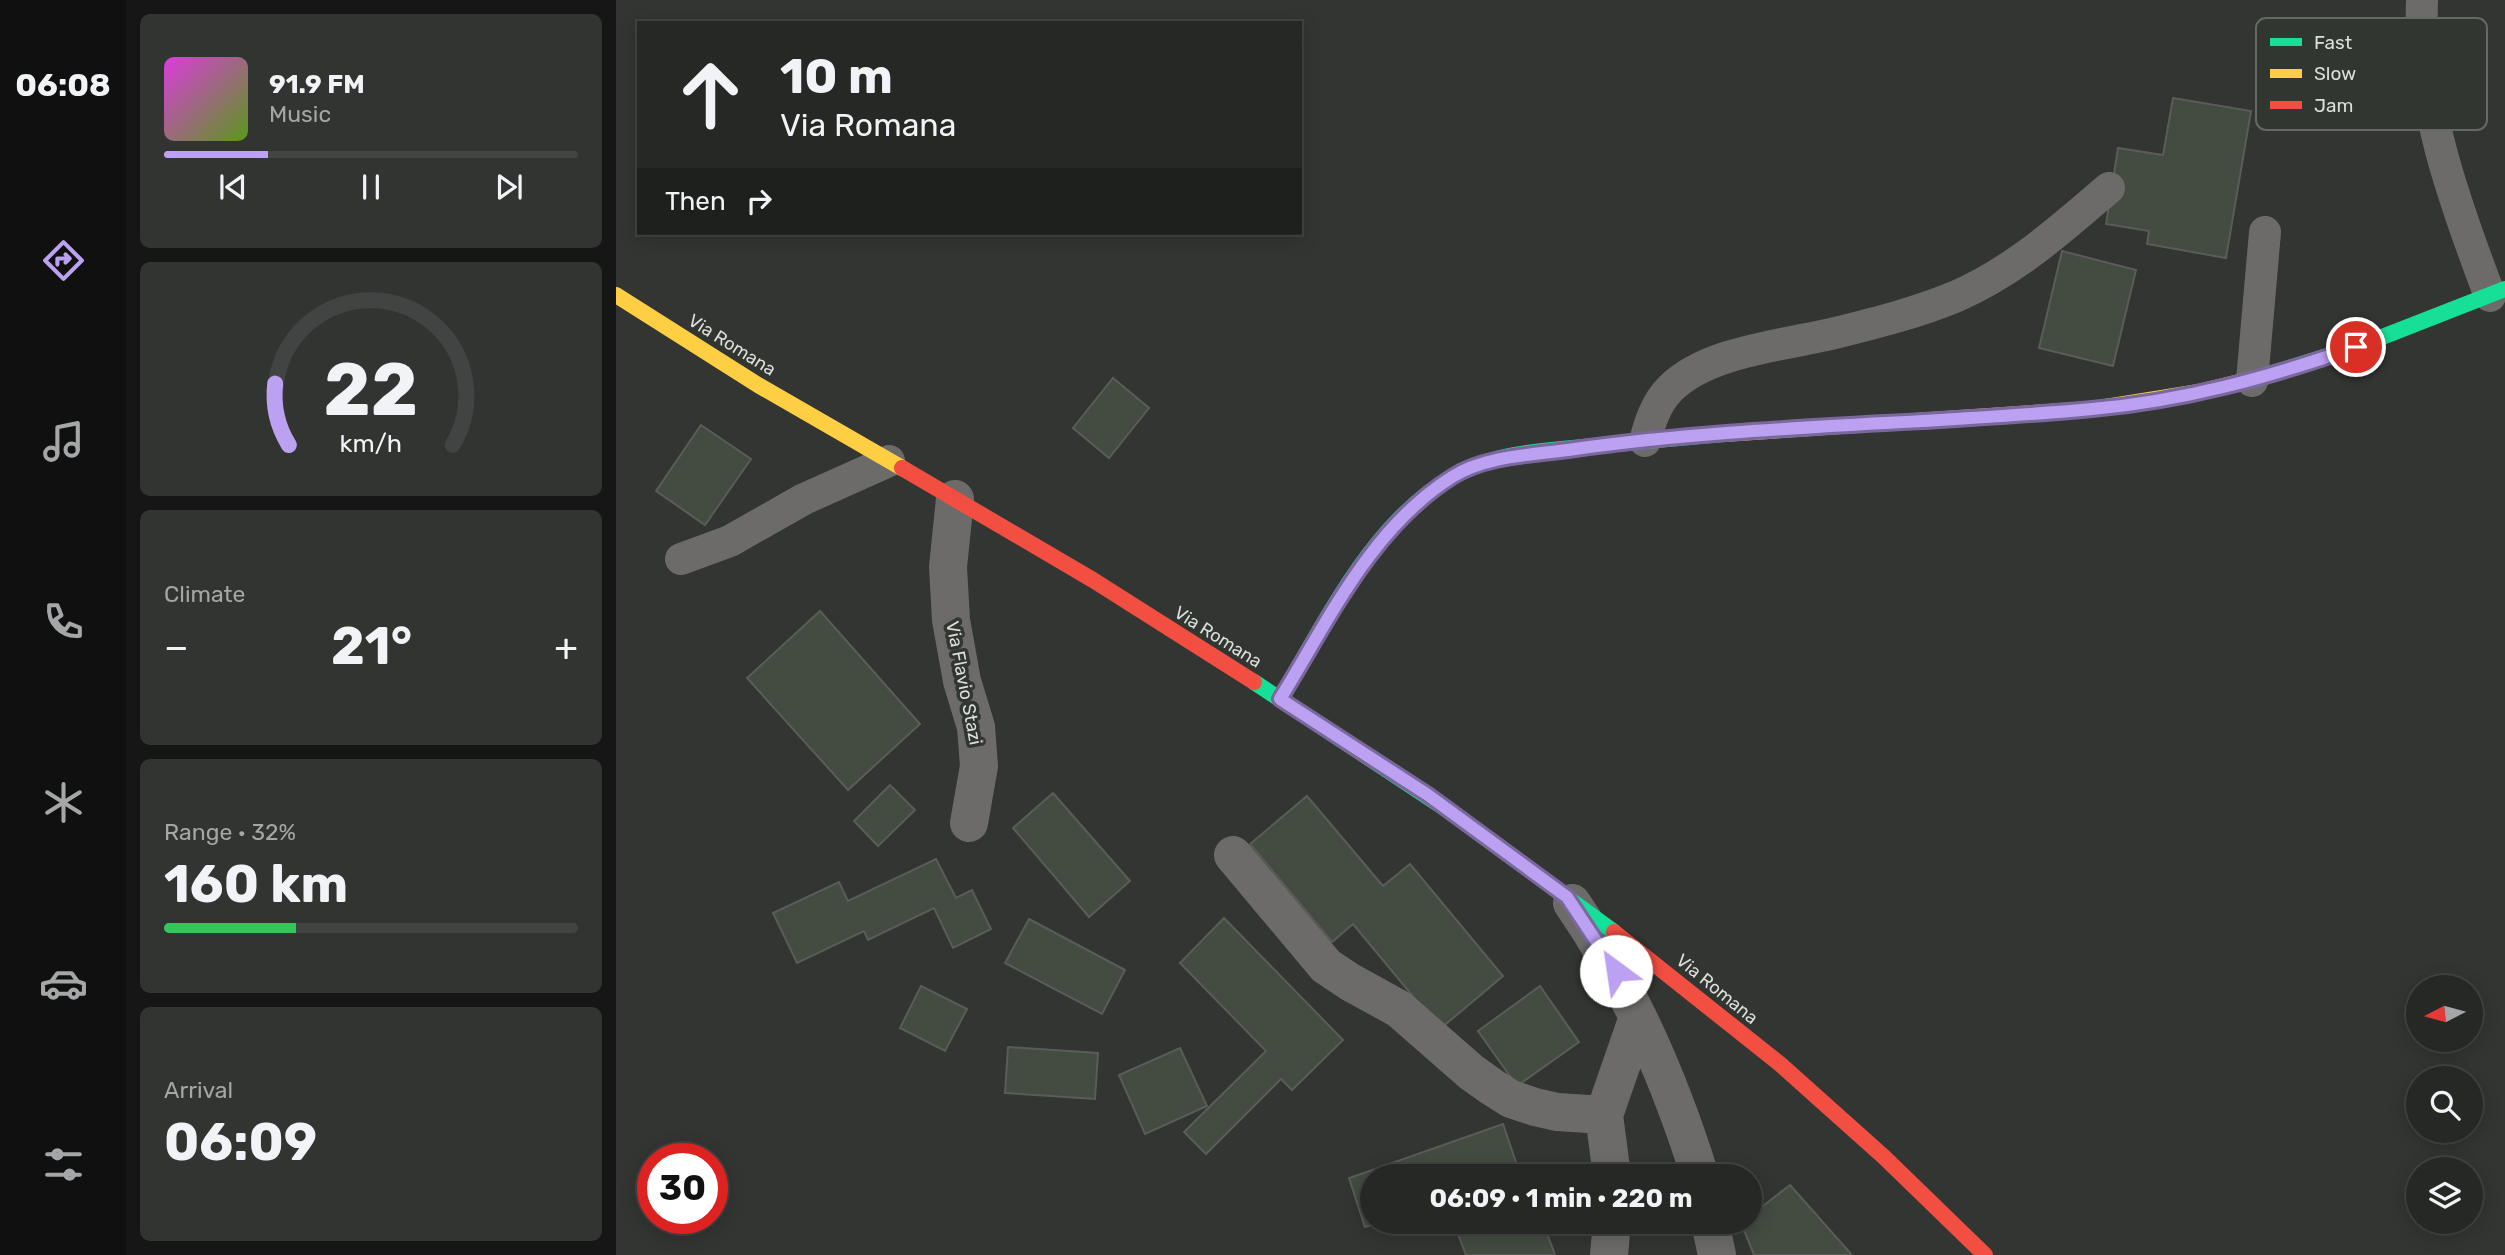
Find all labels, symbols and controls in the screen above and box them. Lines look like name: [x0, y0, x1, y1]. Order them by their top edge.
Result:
legend: [2256, 18, 2487, 130]
text: Fast: [2314, 31, 2353, 54]
text: 10 m: [780, 47, 893, 105]
icon: ahead: [665, 49, 756, 140]
text: Slow: [2314, 62, 2356, 85]
text: 06:08: [15, 66, 111, 104]
text: 91.9 FM: [269, 69, 365, 100]
text: Jam: [2314, 94, 2353, 117]
text: Music: [269, 100, 331, 128]
text: Via Romana: [780, 106, 956, 144]
icon: previous: [214, 168, 252, 206]
icon: pause: [352, 168, 390, 206]
icon: next: [490, 168, 528, 206]
icon: right: [740, 182, 778, 220]
text: Then: [665, 186, 726, 217]
icon: directions: [39, 236, 88, 285]
street label: Via Romana: [684, 309, 780, 381]
pin: [2326, 317, 2386, 377]
icon: arrive: [2337, 328, 2375, 366]
text: 22: [324, 348, 418, 434]
icon: music: [39, 417, 88, 466]
text: km/h: [340, 429, 402, 458]
text: Climate: [164, 580, 245, 608]
icon: phone: [39, 597, 88, 646]
street label: Via Romana: [1170, 601, 1266, 673]
text: 21°: [331, 615, 412, 677]
street label: Via Flavio Stazi: [941, 619, 987, 747]
text: −: [164, 624, 189, 670]
text: +: [554, 624, 578, 670]
icon: climate: [39, 778, 88, 827]
text: Range · 32%: [164, 818, 296, 846]
text: 160 km: [164, 853, 348, 915]
position arrow: [1579, 934, 1653, 1008]
street label: Via Romana: [1672, 949, 1762, 1029]
icon: car: [39, 959, 88, 1008]
north arrow: [2406, 975, 2483, 1052]
map controls: [2406, 975, 2483, 1234]
button: search: [2406, 1066, 2483, 1143]
text: Arrival: [164, 1076, 233, 1104]
text: 06:09: [164, 1111, 317, 1173]
icon: filters: [39, 1140, 88, 1189]
speed limit sign: 30: [637, 1143, 728, 1234]
button: layers: [2406, 1157, 2483, 1234]
text: 06:09 · 1 min · 220 m: [1429, 1183, 1693, 1214]

